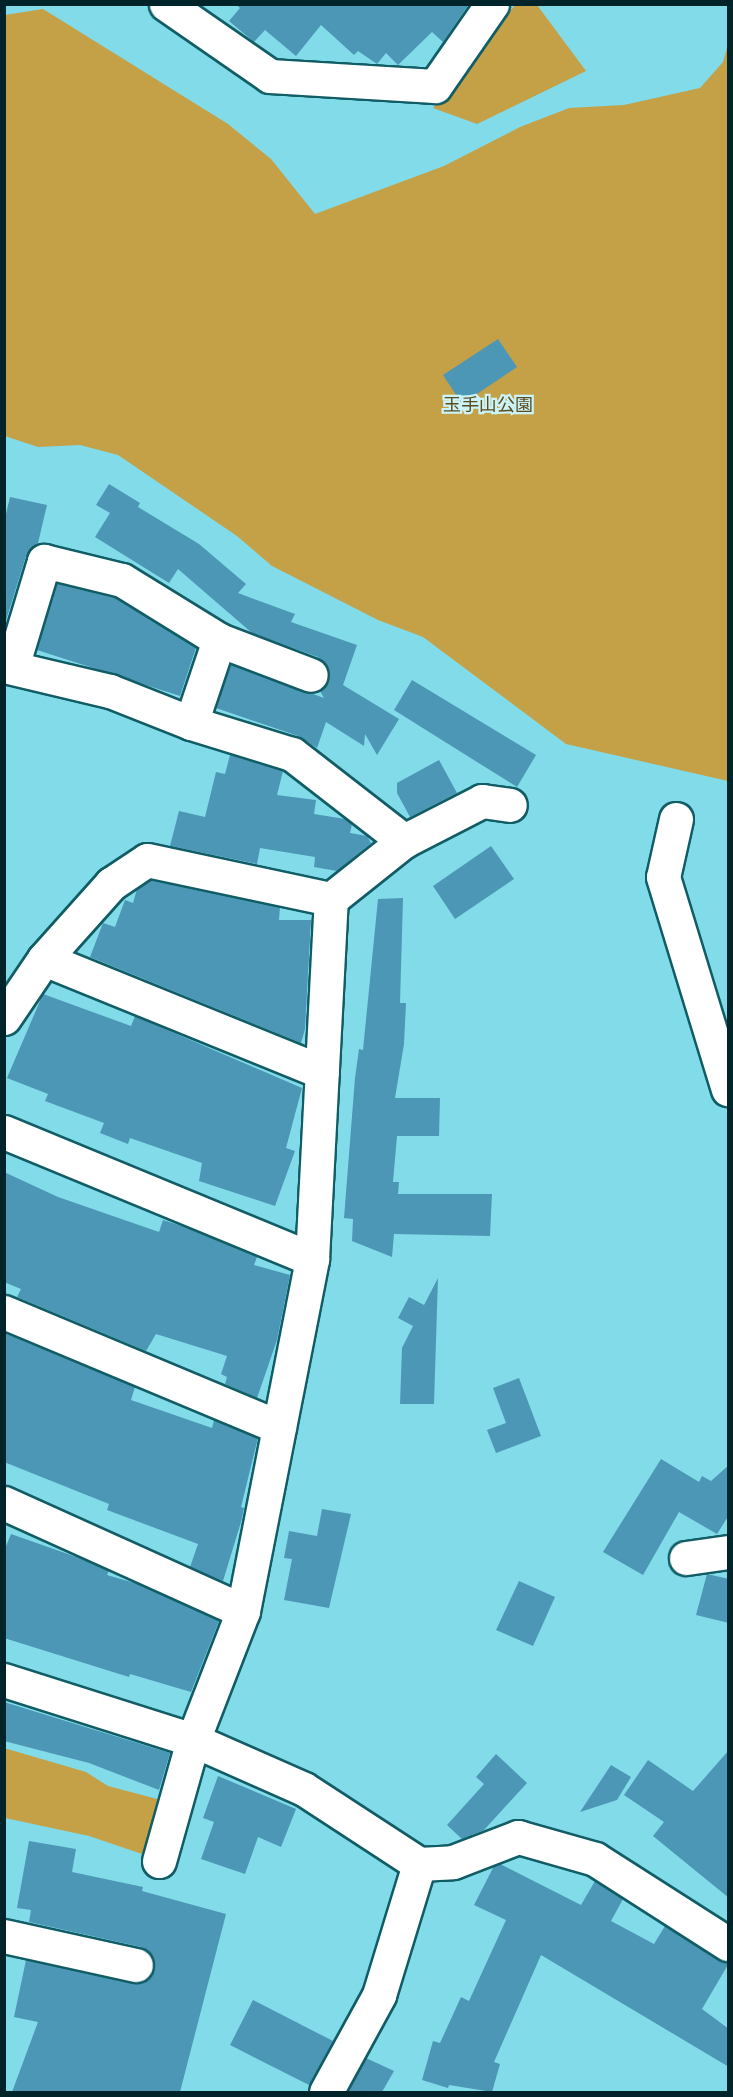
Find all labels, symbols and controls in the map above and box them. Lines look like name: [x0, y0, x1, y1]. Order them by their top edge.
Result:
park label: 玉手山公園: [443, 394, 533, 416]

